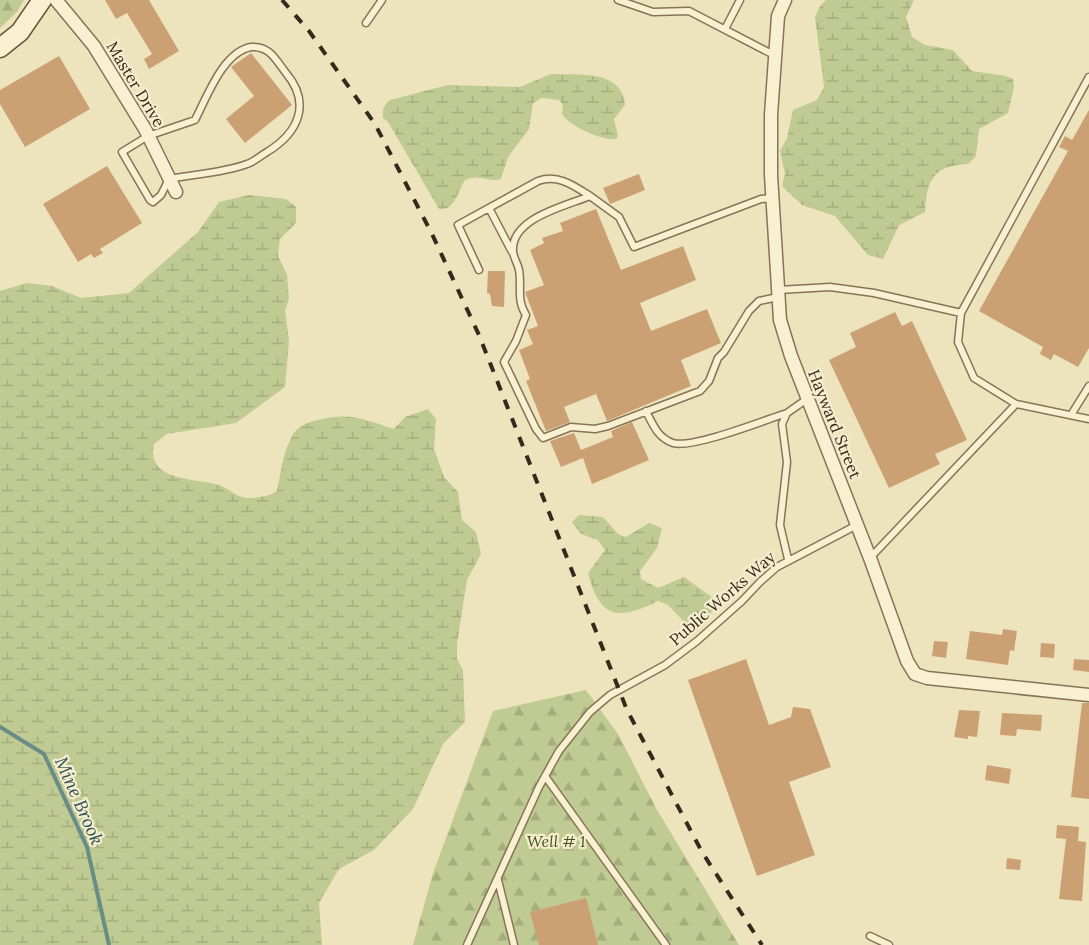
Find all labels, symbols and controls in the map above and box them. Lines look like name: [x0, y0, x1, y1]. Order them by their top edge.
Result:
street label: Master Drive: [103, 38, 170, 131]
street label: Hayward Street: [804, 367, 866, 482]
street label: Public Works Way: [665, 546, 779, 649]
water label: Mine Brook: [50, 753, 109, 848]
park label: Well # 1: [527, 831, 585, 851]

